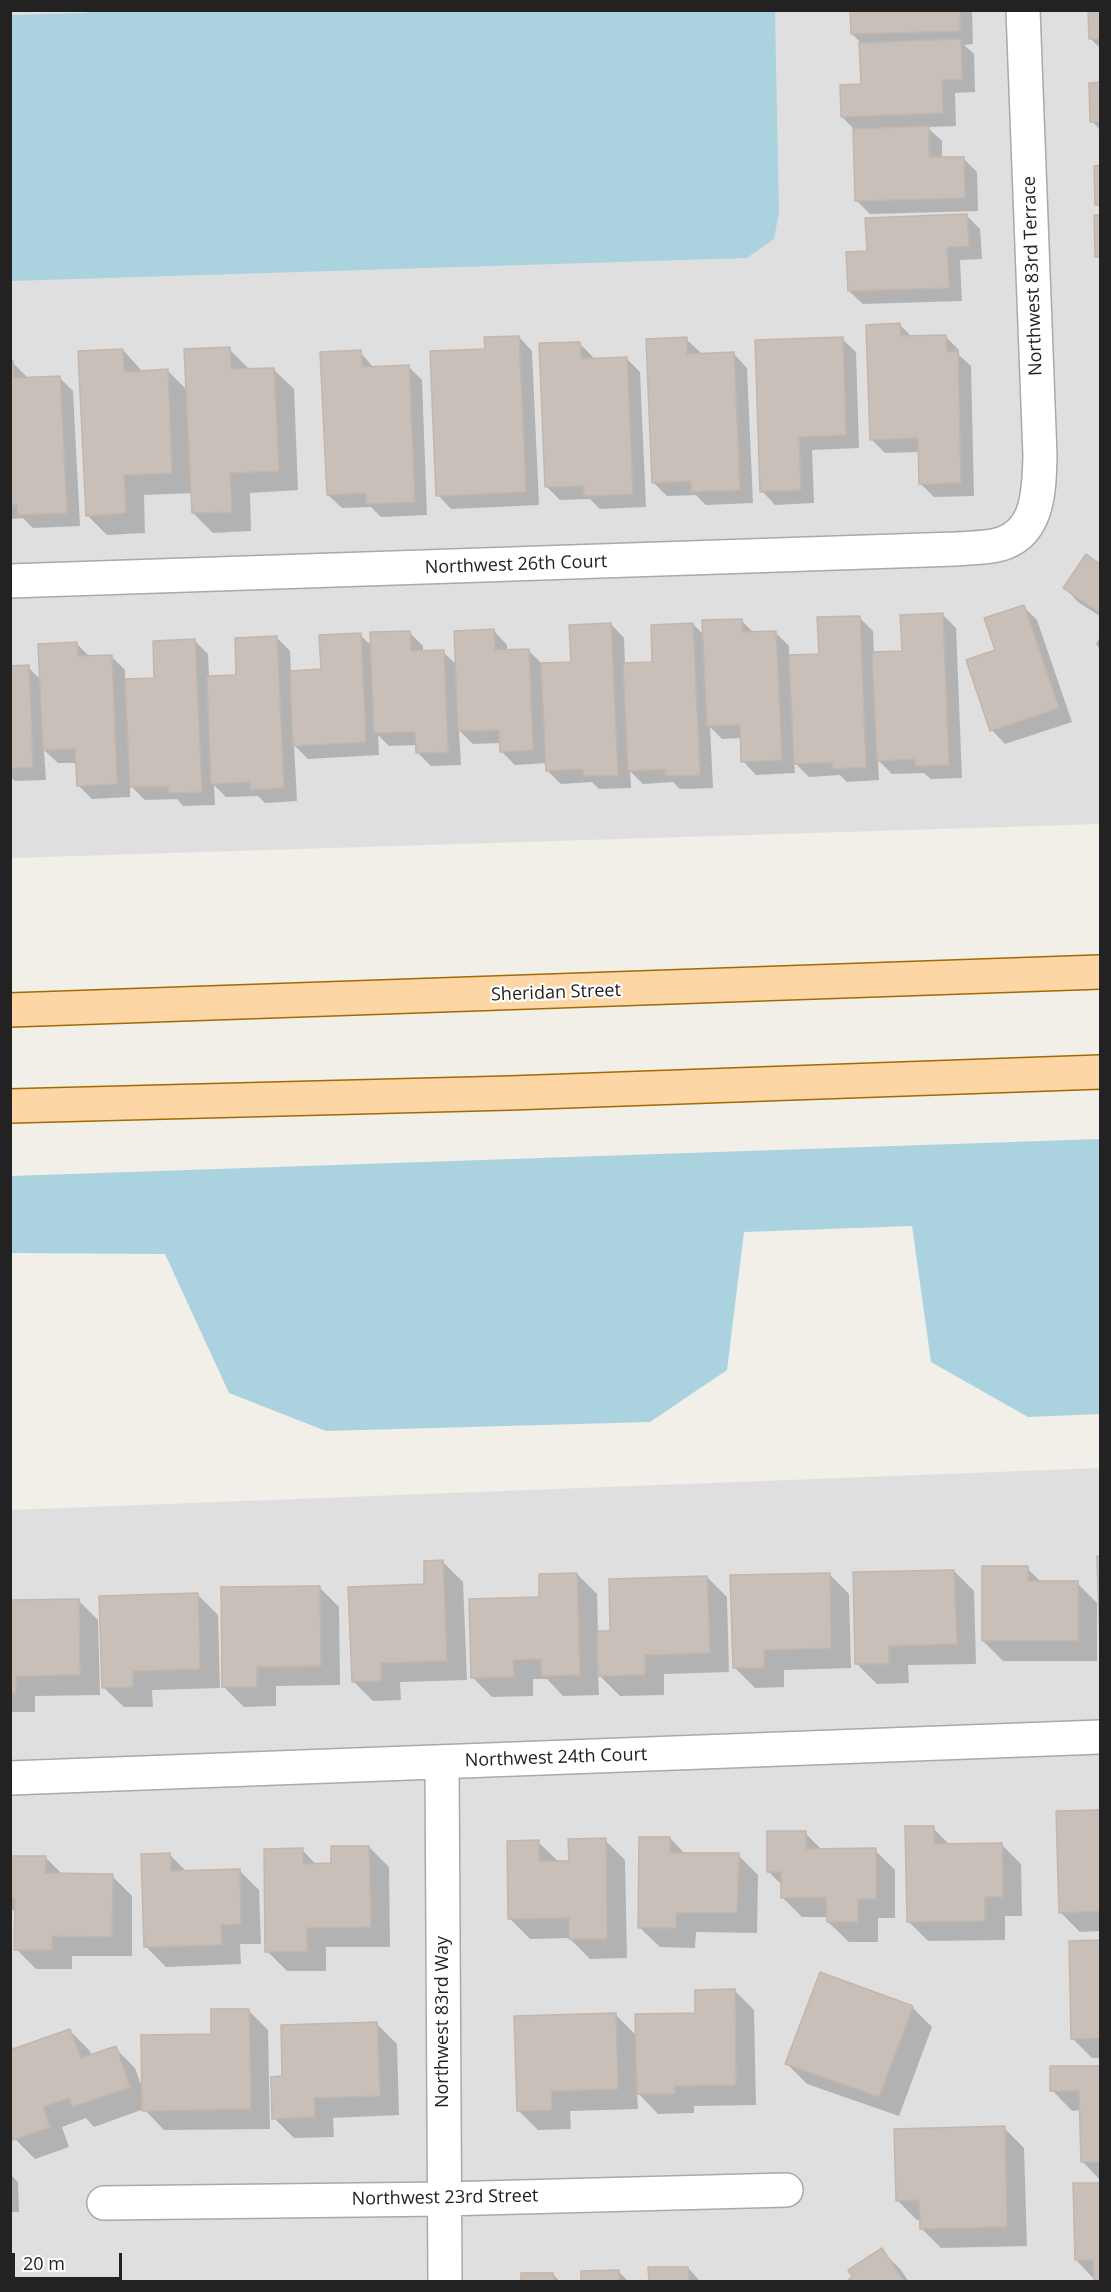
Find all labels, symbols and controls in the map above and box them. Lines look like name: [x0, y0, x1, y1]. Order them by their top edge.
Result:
street label: Northwest 83rd Terrace: [1019, 176, 1047, 376]
street label: Northwest 26th Court: [424, 551, 608, 579]
street label: Sheridan Street: [491, 980, 621, 1006]
street label: Northwest 24th Court: [464, 1744, 648, 1772]
street label: Northwest 83rd Way: [432, 1936, 454, 2108]
street label: Northwest 23rd Street: [351, 2186, 539, 2210]
scale bar: [15, 2241, 124, 2279]
text: 20 m: [23, 2251, 65, 2275]

